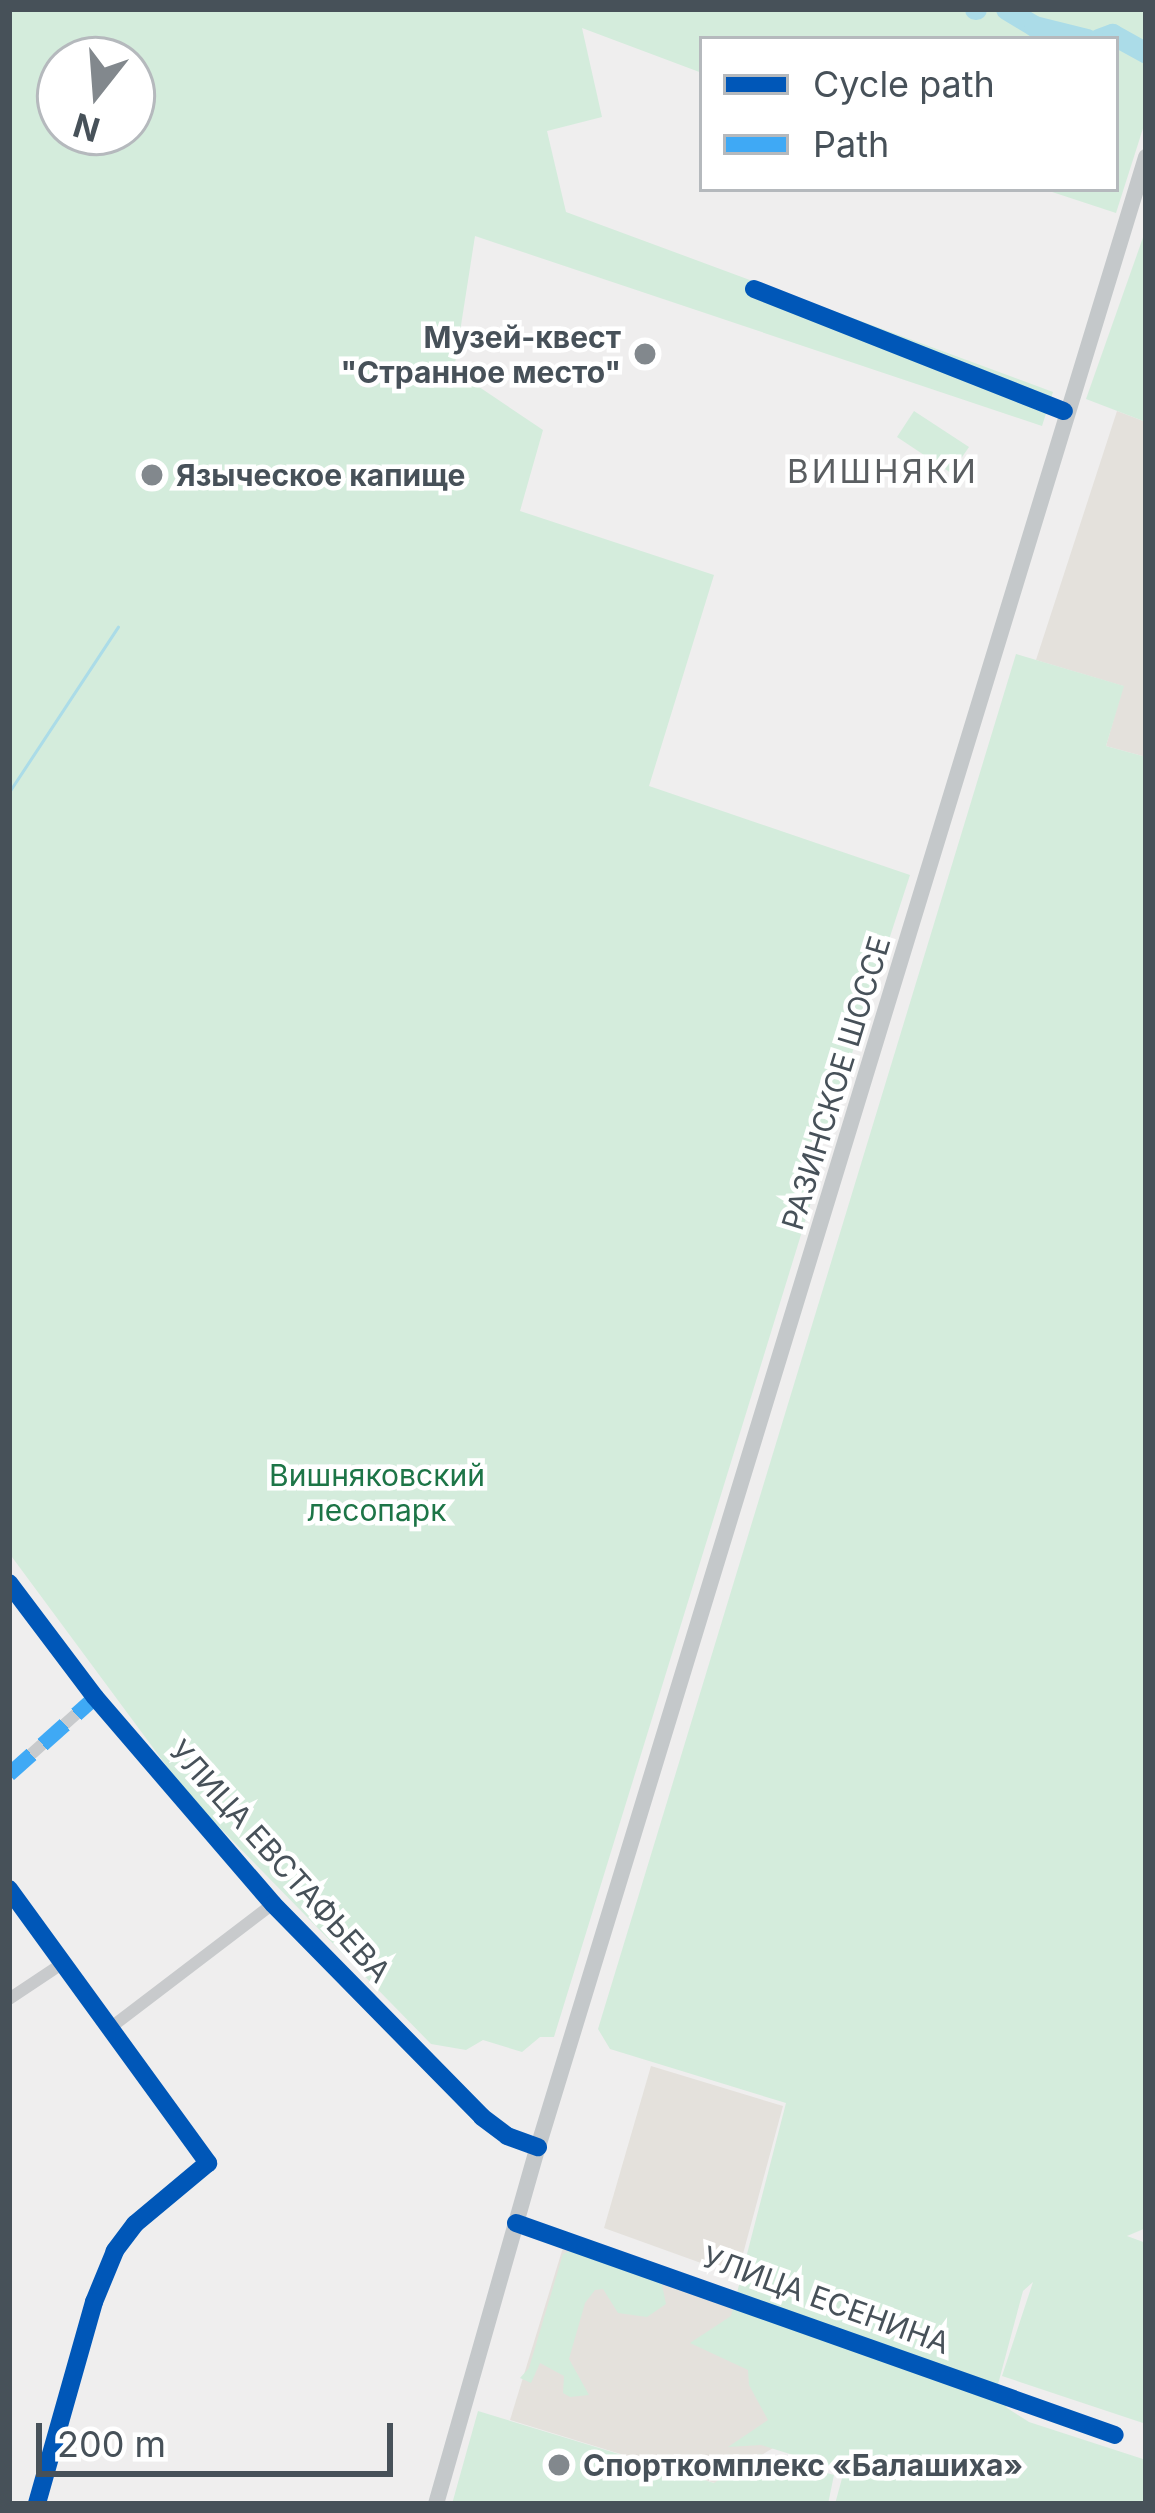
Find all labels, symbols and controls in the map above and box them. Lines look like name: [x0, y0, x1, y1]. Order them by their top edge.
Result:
north arrow: [36, 36, 156, 156]
legend: [699, 36, 1119, 192]
text: Cycle path: [813, 62, 995, 106]
text: N: [68, 105, 104, 150]
text: Path: [813, 122, 889, 166]
place label: Музей-квест "Странное место": [341, 319, 621, 389]
marker: Музей-квест "Странное место": [632, 341, 658, 367]
district label: ВИШНЯКИ: [787, 452, 979, 492]
place label: Языческое капище: [176, 457, 465, 493]
marker: Языческое капище: [139, 462, 165, 488]
street label: РАЗИНСКОЕ ШОССЕ: [774, 932, 898, 1234]
park label: Вишняковский лесопарк: [269, 1457, 485, 1528]
street label: УЛИЦА ЕВСТАФЬЕВА: [162, 1733, 398, 1989]
street label: УЛИЦА ЕСЕНИНА: [697, 2239, 955, 2361]
scale bar: [42, 2399, 399, 2473]
text: 200 m: [57, 2422, 166, 2466]
place label: Спорткомплекс «Балашиха»: [583, 2447, 1023, 2483]
marker: Спорткомплекс «Балашиха»: [546, 2452, 572, 2478]

